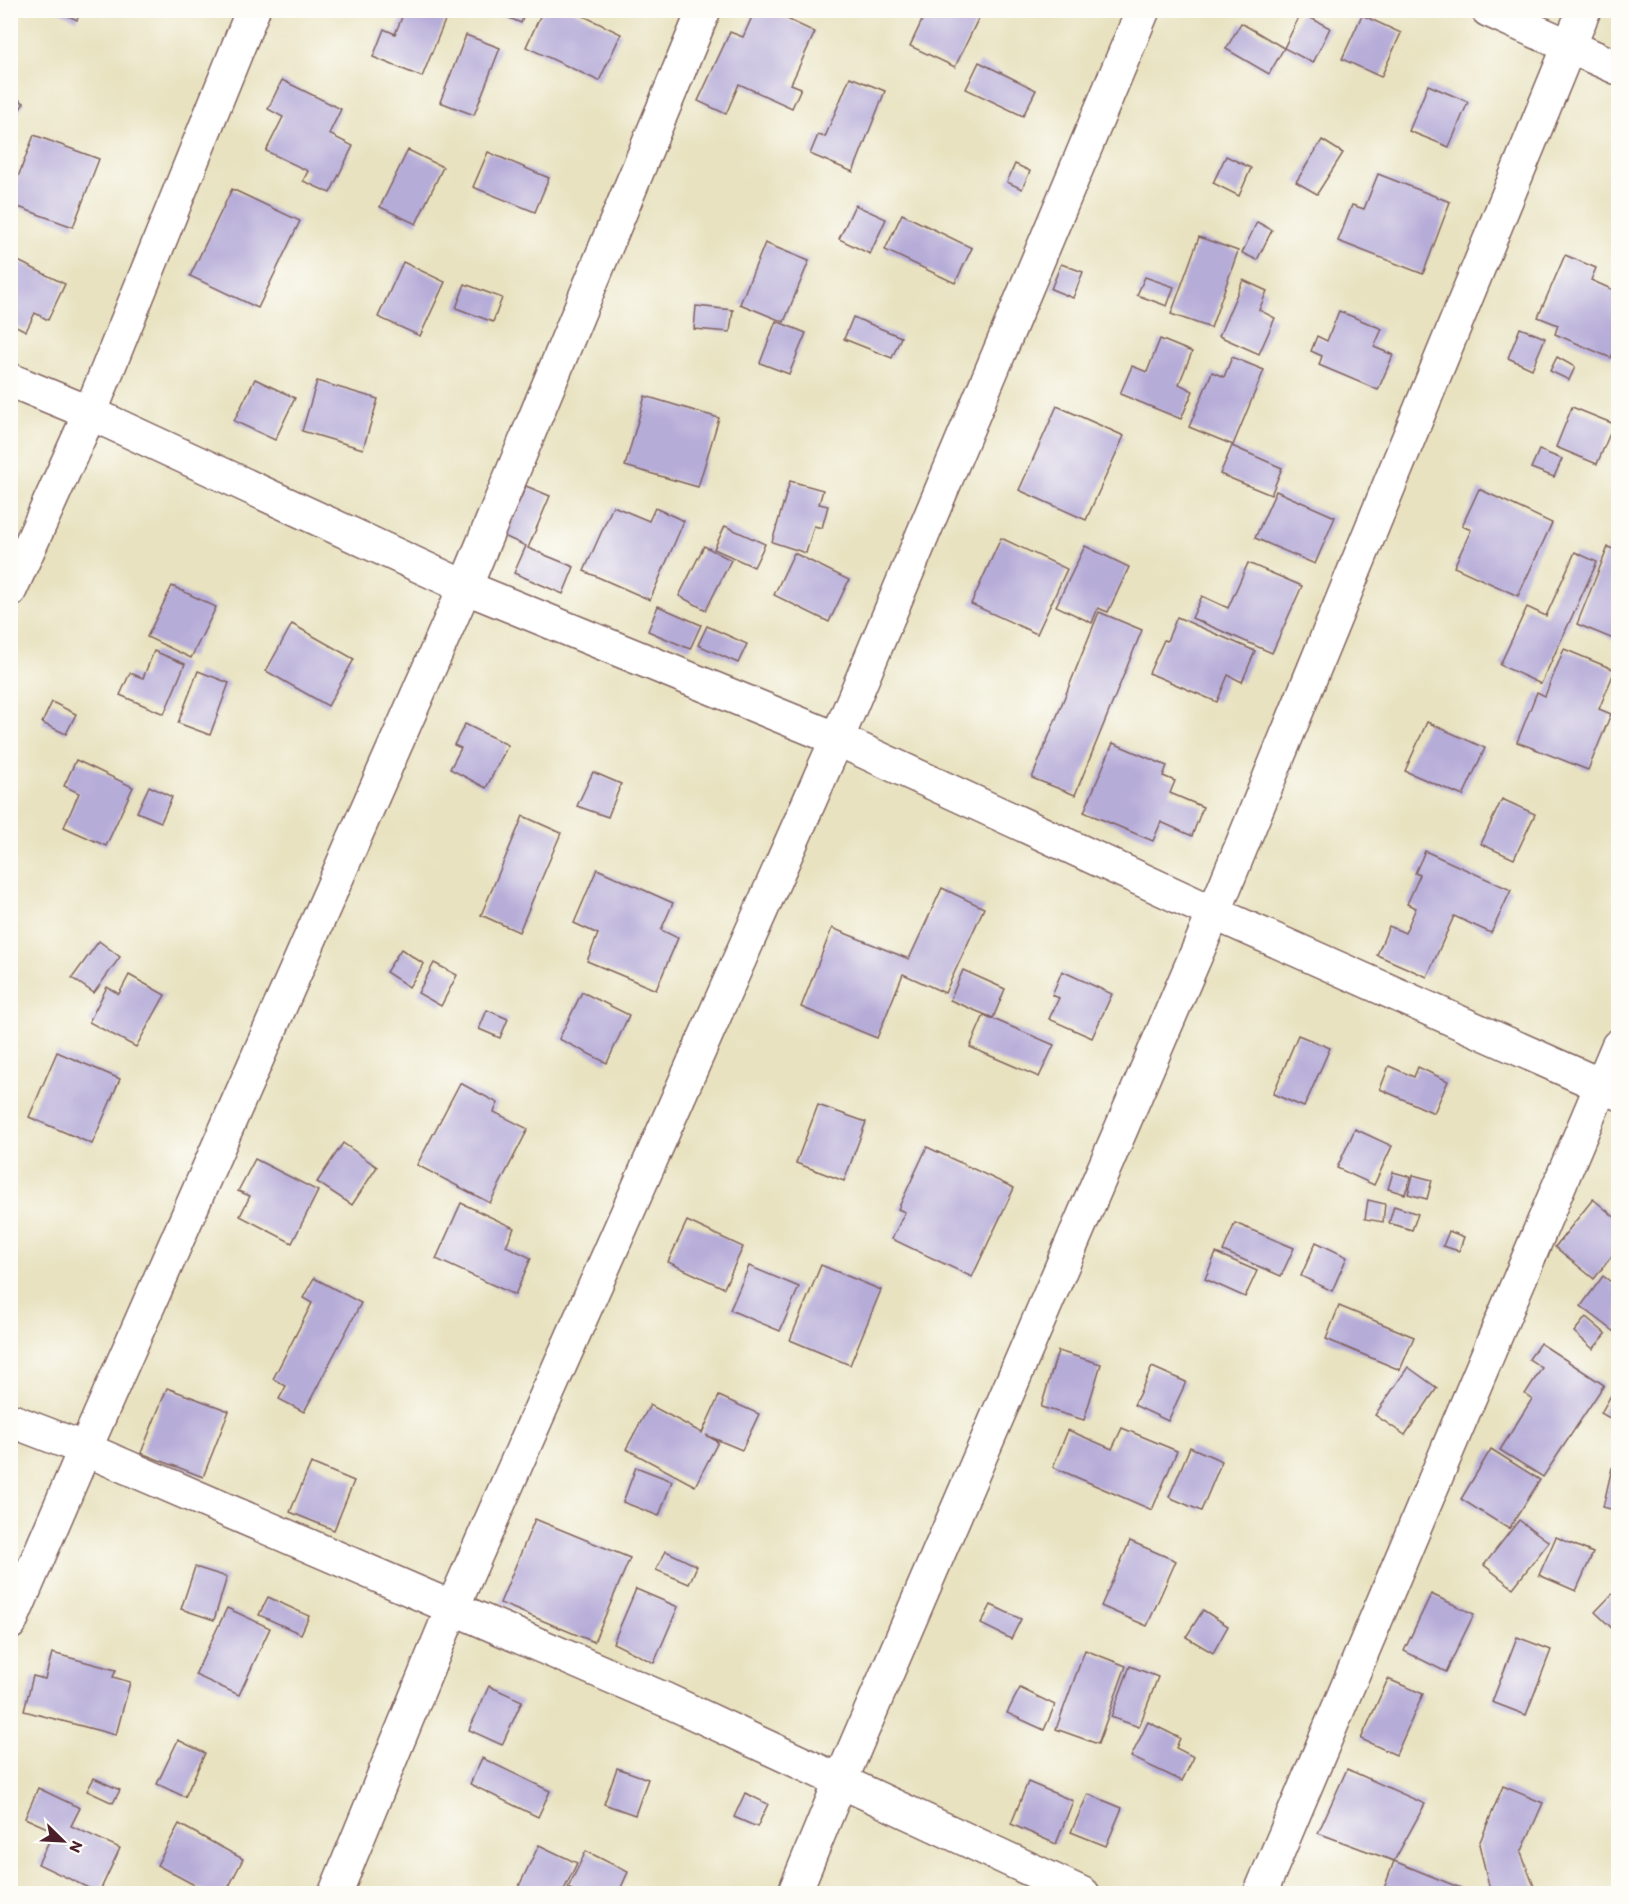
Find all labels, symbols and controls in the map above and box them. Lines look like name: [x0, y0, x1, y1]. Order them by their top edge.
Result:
north arrow: [33, 1811, 93, 1871]
text: N: [65, 1838, 87, 1856]

